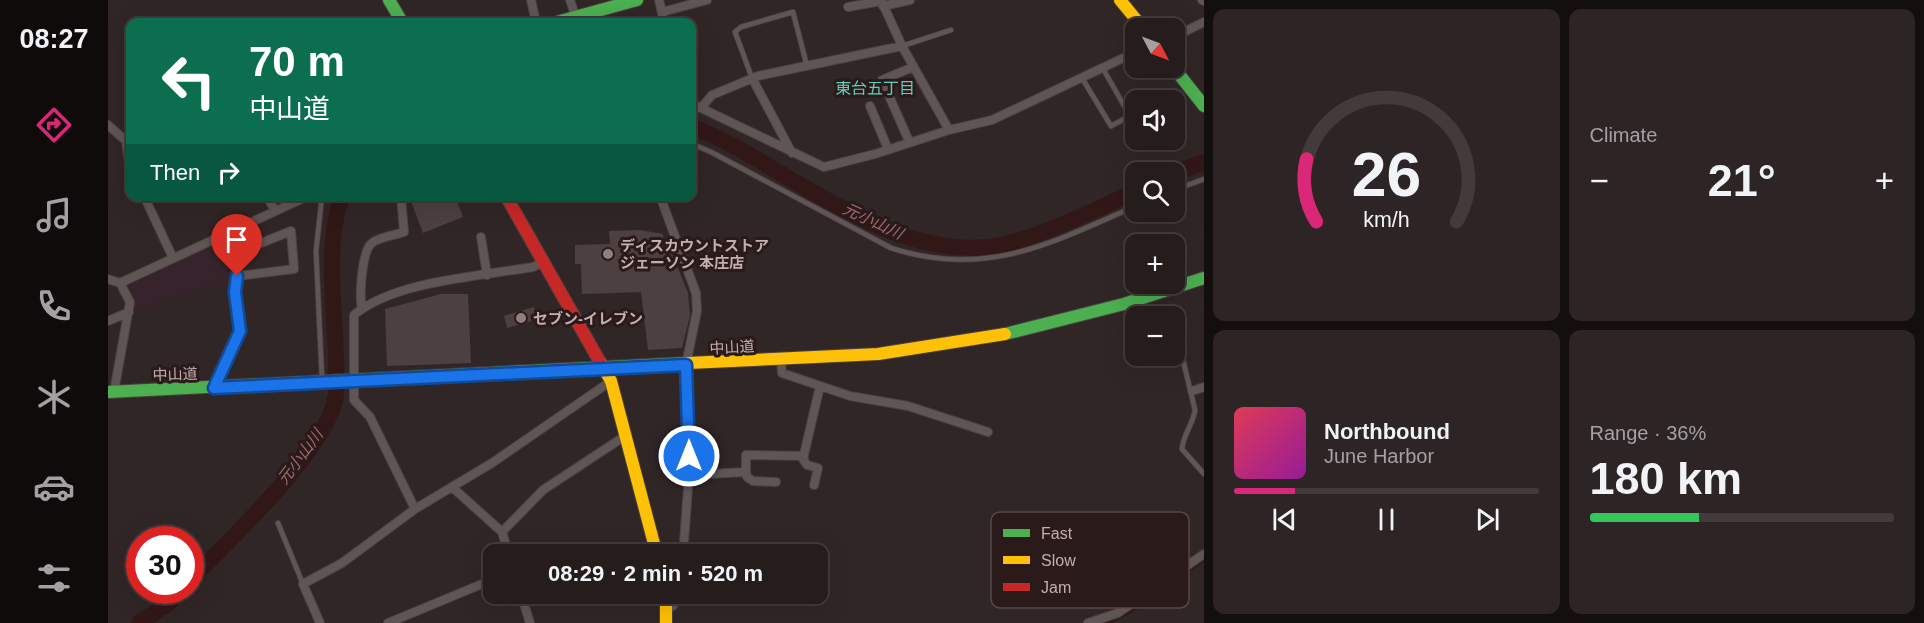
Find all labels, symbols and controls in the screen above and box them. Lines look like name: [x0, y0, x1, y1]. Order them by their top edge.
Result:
north arrow: [1125, 18, 1185, 78]
map controls: [1125, 18, 1185, 366]
text: 08:27: [19, 24, 89, 54]
text: 70 m: [249, 38, 345, 85]
icon: left: [150, 42, 228, 120]
district label: 東台五丁目: [835, 80, 915, 97]
button: sound: [1125, 90, 1185, 150]
text: 中山道: [249, 94, 330, 124]
icon: directions: [33, 104, 75, 146]
text: Climate: [1590, 124, 1657, 146]
text: 26: [1352, 140, 1421, 209]
text: 21°: [1708, 155, 1776, 206]
icon: right: [212, 156, 245, 189]
text: Then: [150, 160, 200, 185]
button: search: [1125, 162, 1185, 222]
text: −: [1590, 162, 1609, 199]
text: +: [1875, 162, 1894, 199]
icon: music: [33, 194, 75, 236]
water label: 元小山川: [840, 200, 907, 243]
text: km/h: [1363, 208, 1409, 232]
pin: [211, 214, 262, 276]
icon: arrive: [220, 223, 253, 256]
button: +: [1125, 234, 1185, 294]
place label: ディスカウントストア ジェーソン 本庄店: [620, 237, 769, 271]
marker: ディスカウントストア ジェーソン 本庄店: [601, 247, 615, 261]
icon: phone: [33, 285, 75, 327]
button: −: [1125, 306, 1185, 366]
place label: セブン-イレブン: [533, 310, 643, 327]
marker: セブン-イレブン: [514, 311, 528, 325]
street label: 中山道: [709, 337, 755, 357]
street label: 中山道: [152, 365, 198, 383]
icon: climate: [33, 376, 75, 418]
text: Northbound: [1324, 419, 1450, 444]
text: Range · 36%: [1590, 422, 1706, 444]
position arrow: [657, 424, 721, 488]
water label: 元小山川: [274, 425, 327, 488]
text: June Harbor: [1324, 445, 1434, 467]
text: 180 km: [1590, 453, 1742, 504]
icon: car: [33, 466, 75, 508]
icon: previous: [1268, 503, 1301, 536]
icon: pause: [1370, 503, 1403, 536]
icon: next: [1471, 503, 1504, 536]
legend: [991, 512, 1189, 608]
text: Fast: [1041, 525, 1073, 542]
speed limit sign: 30: [126, 526, 204, 604]
text: Slow: [1041, 552, 1076, 569]
icon: filters: [33, 557, 75, 599]
text: 08:29 · 2 min · 520 m: [548, 561, 763, 586]
text: Jam: [1041, 579, 1071, 596]

